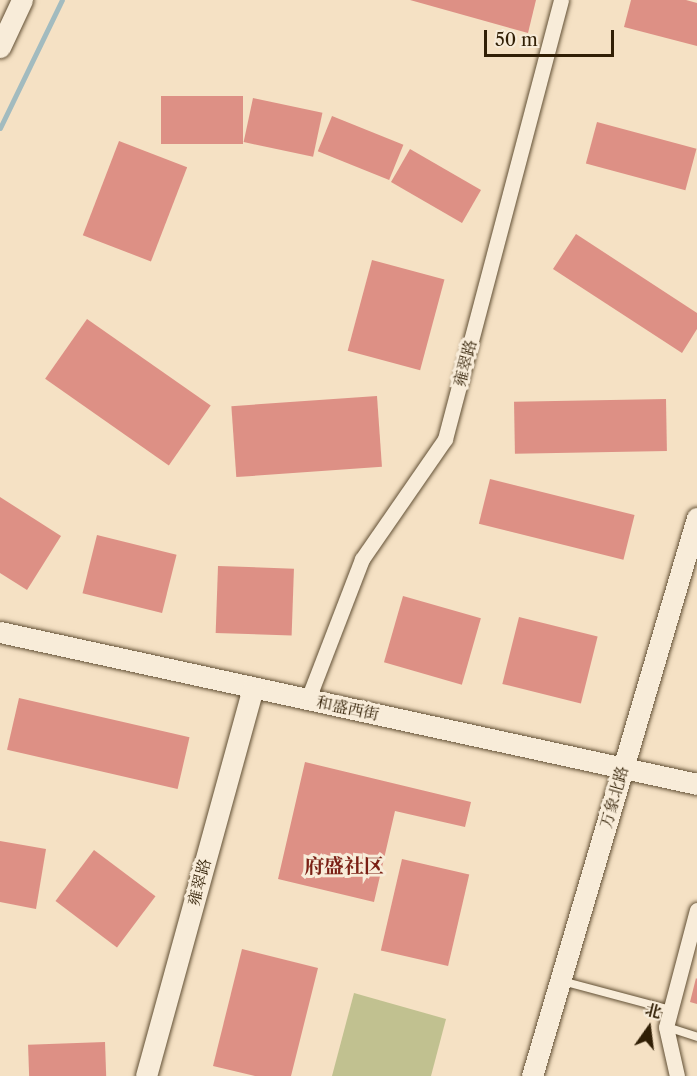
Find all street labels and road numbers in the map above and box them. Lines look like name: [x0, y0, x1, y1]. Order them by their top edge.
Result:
street label: 雍翠路: [450, 337, 480, 389]
street label: 和盛西街: [315, 692, 381, 724]
street label: 万象北路: [596, 764, 632, 830]
street label: 雍翠路: [184, 856, 214, 908]

